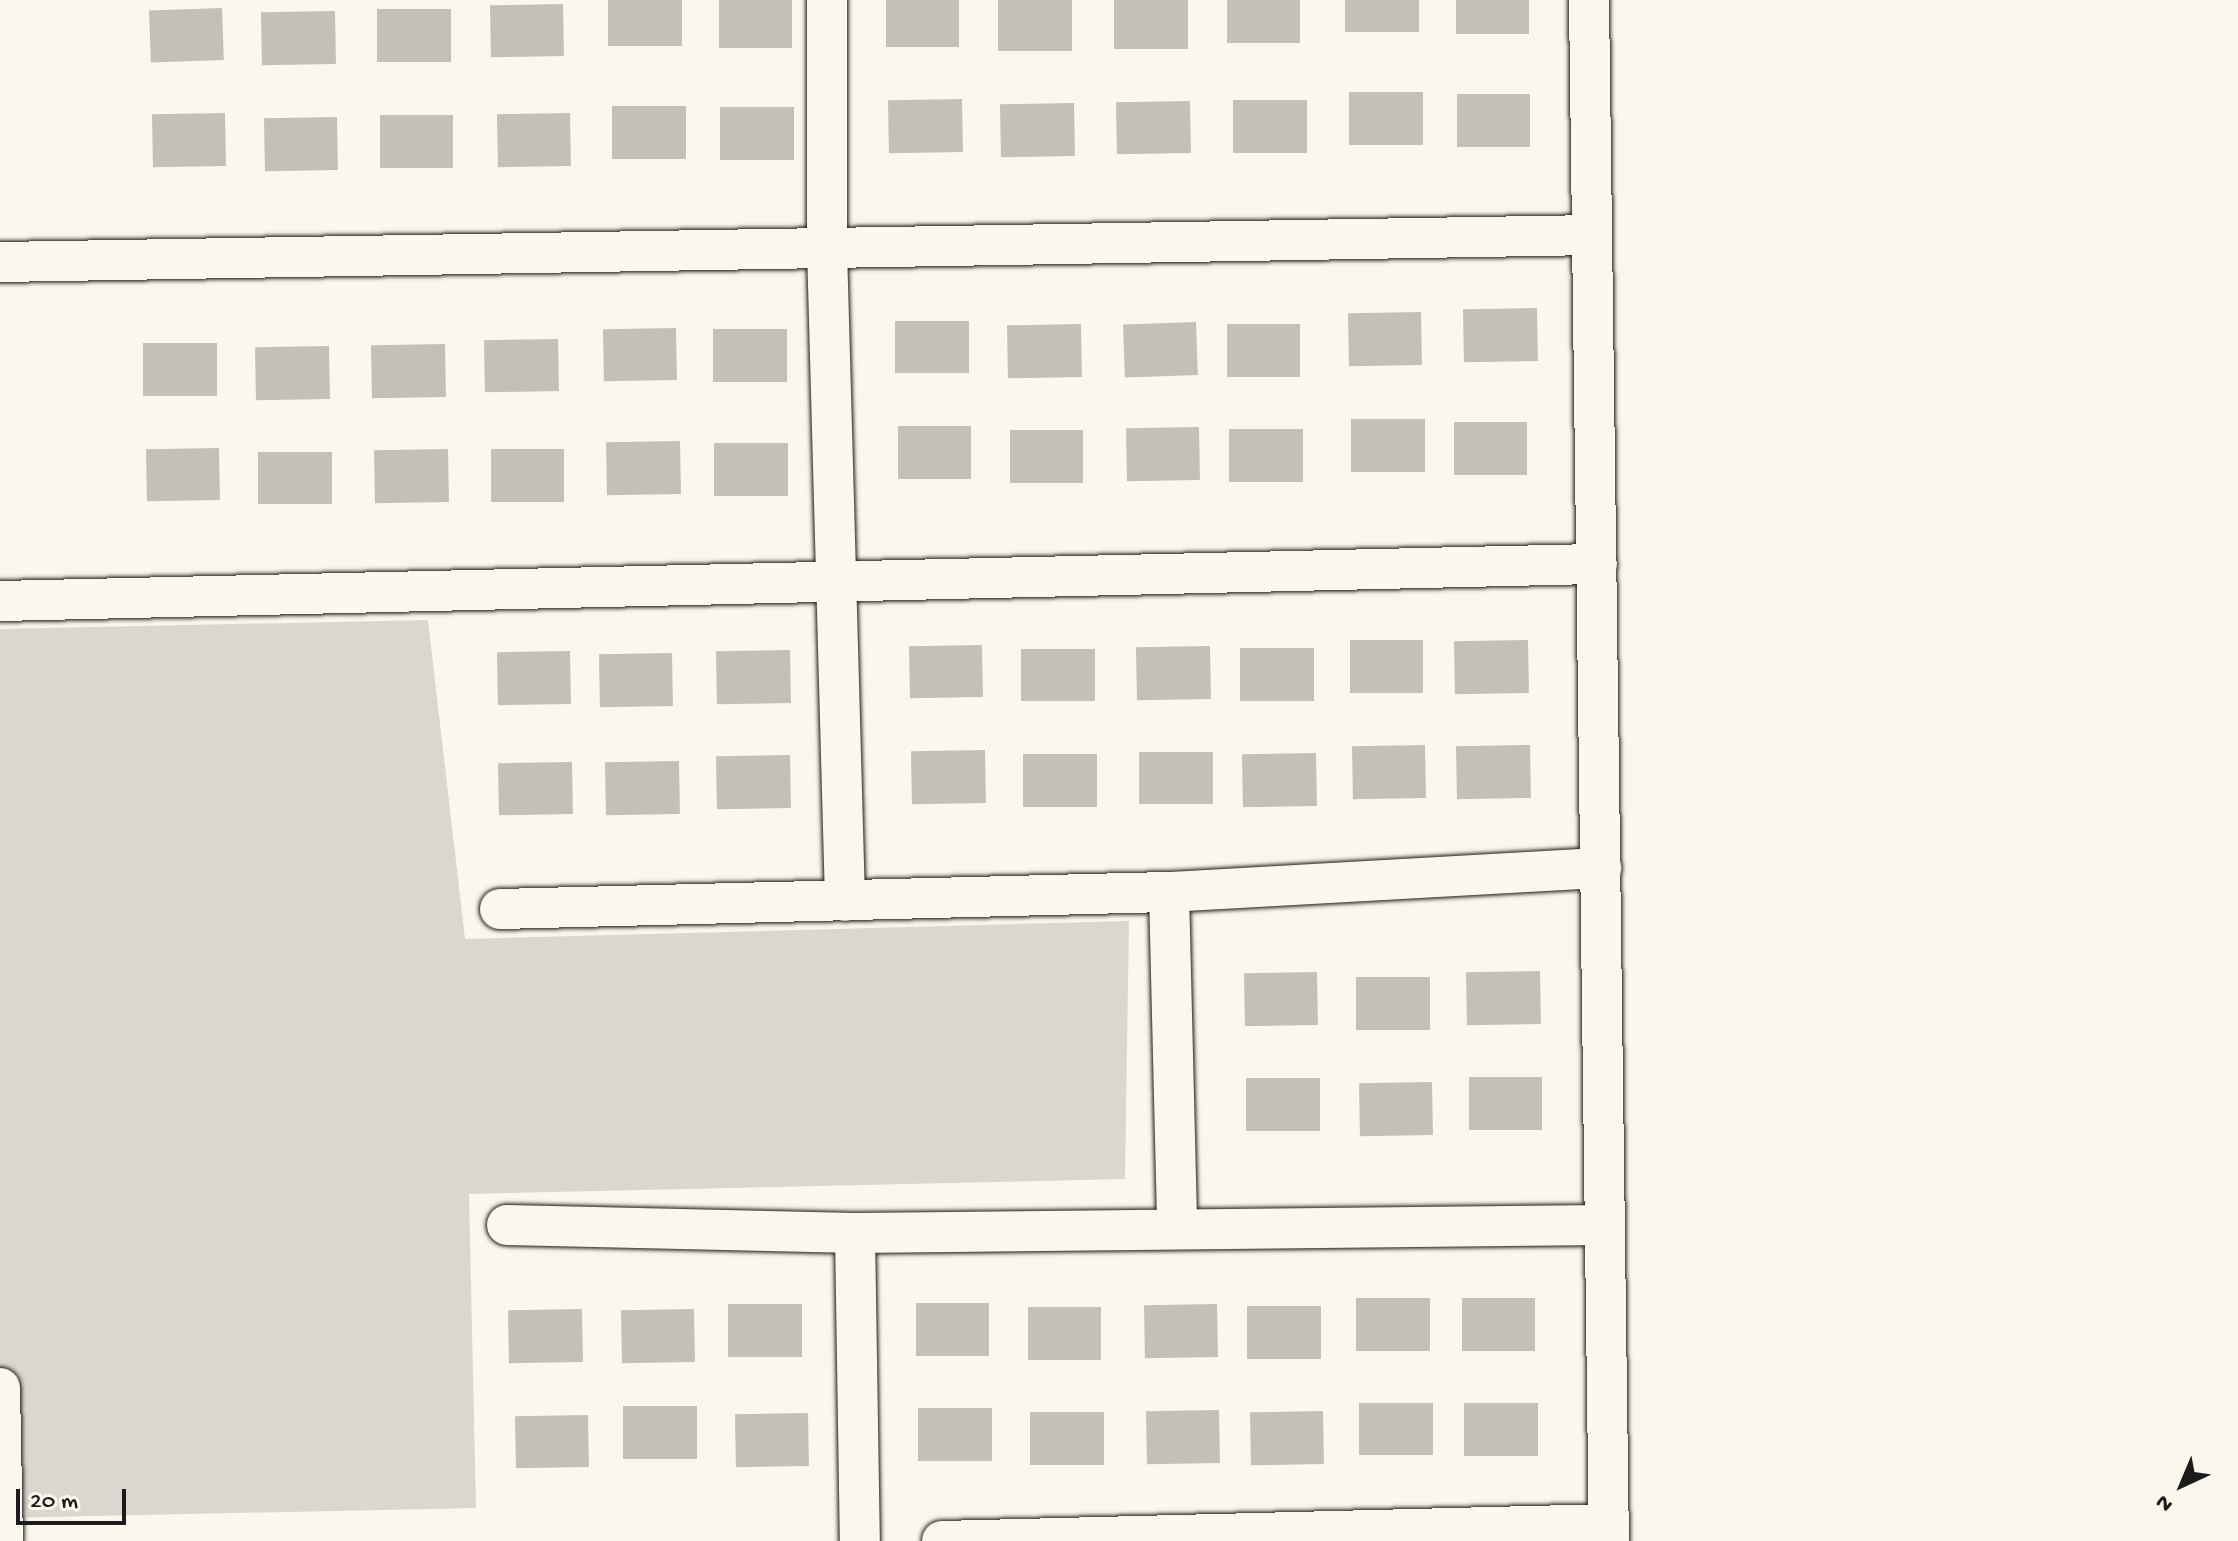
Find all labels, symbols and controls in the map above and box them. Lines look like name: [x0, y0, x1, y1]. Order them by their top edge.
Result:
north arrow: [2142, 1445, 2222, 1525]
scale bar: [20, 1473, 130, 1523]
text: 20 m: [30, 1488, 78, 1517]
text: N: [2151, 1488, 2180, 1517]

